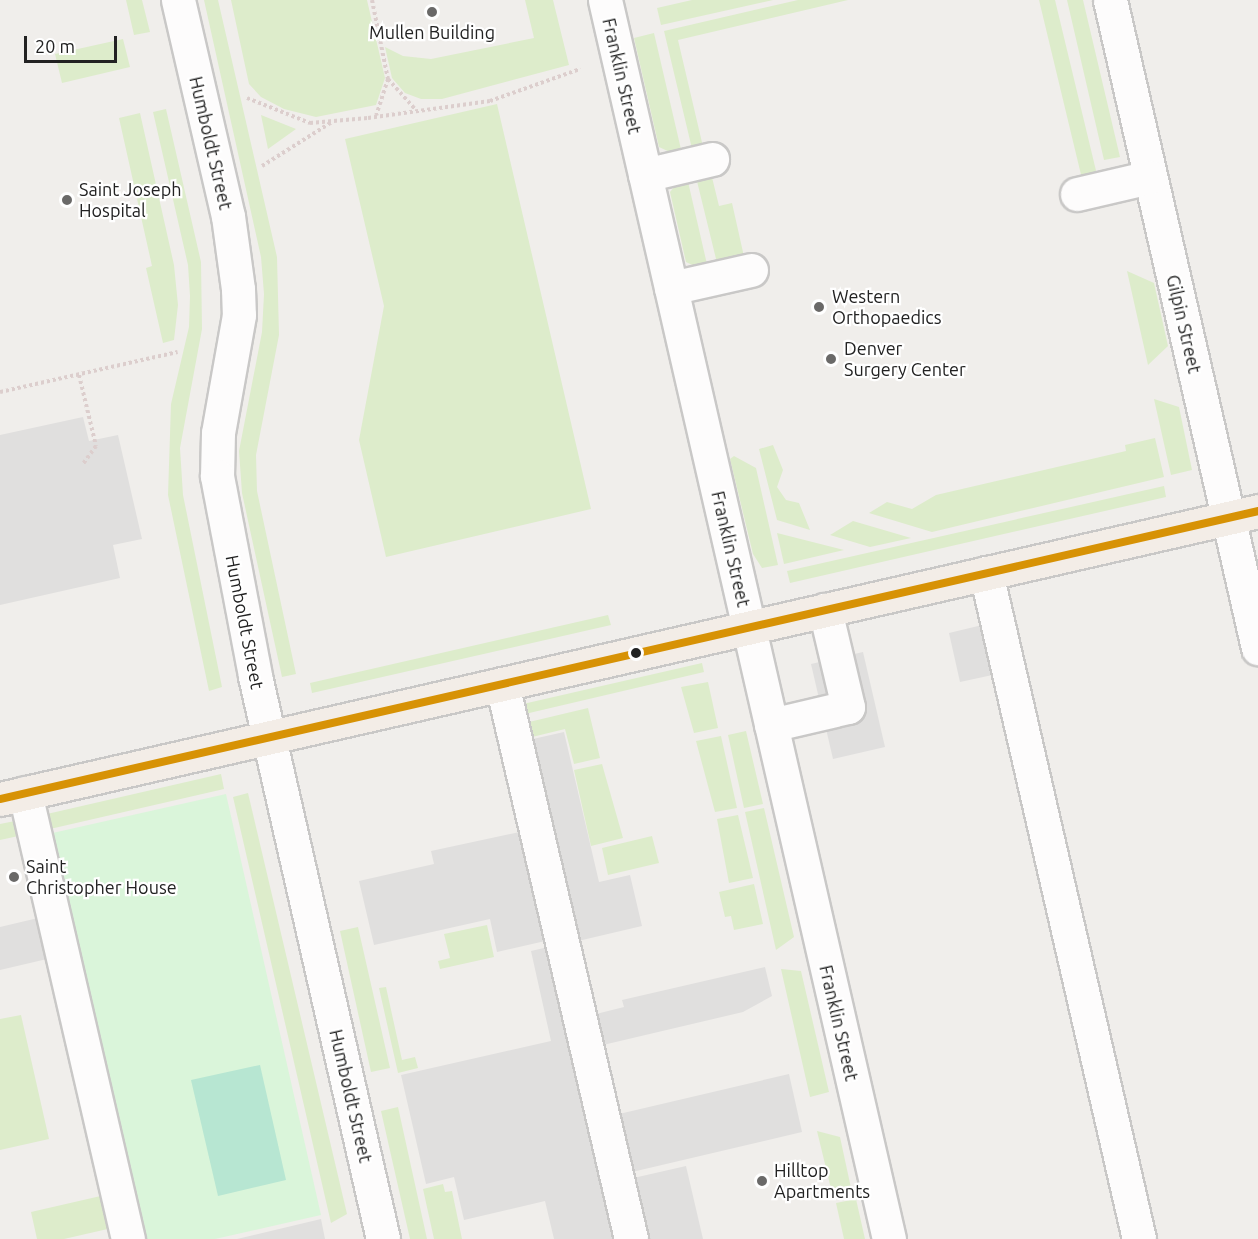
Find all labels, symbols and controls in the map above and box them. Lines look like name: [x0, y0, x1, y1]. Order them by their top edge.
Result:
marker: Mullen Building: [425, 5, 439, 19]
street label: Franklin Street: [598, 16, 646, 136]
place label: Mullen Building: [369, 21, 495, 43]
scale bar: [27, 24, 120, 62]
text: 20 m: [35, 36, 75, 56]
street label: Humboldt Street: [185, 74, 237, 212]
place label: Saint Joseph Hospital: [79, 179, 181, 222]
marker: Saint Joseph Hospital: [60, 193, 74, 207]
street label: Gilpin Street: [1162, 273, 1206, 375]
place label: Western Orthopaedics: [832, 286, 941, 328]
marker: Western Orthopaedics: [810, 298, 828, 316]
place label: Denver Surgery Center: [844, 338, 966, 380]
marker: Denver Surgery Center: [822, 350, 840, 368]
street label: Franklin Street: [707, 489, 755, 609]
street label: Humboldt Street: [221, 553, 269, 691]
unlabelled marker: [630, 647, 642, 659]
place label: Saint Christopher House: [26, 856, 177, 898]
marker: Saint Christopher House: [7, 870, 21, 884]
street label: Franklin Street: [815, 963, 863, 1083]
street label: Humboldt Street: [325, 1027, 377, 1165]
place label: Hilltop Apartments: [774, 1160, 870, 1202]
marker: Hilltop Apartments: [755, 1174, 769, 1188]

